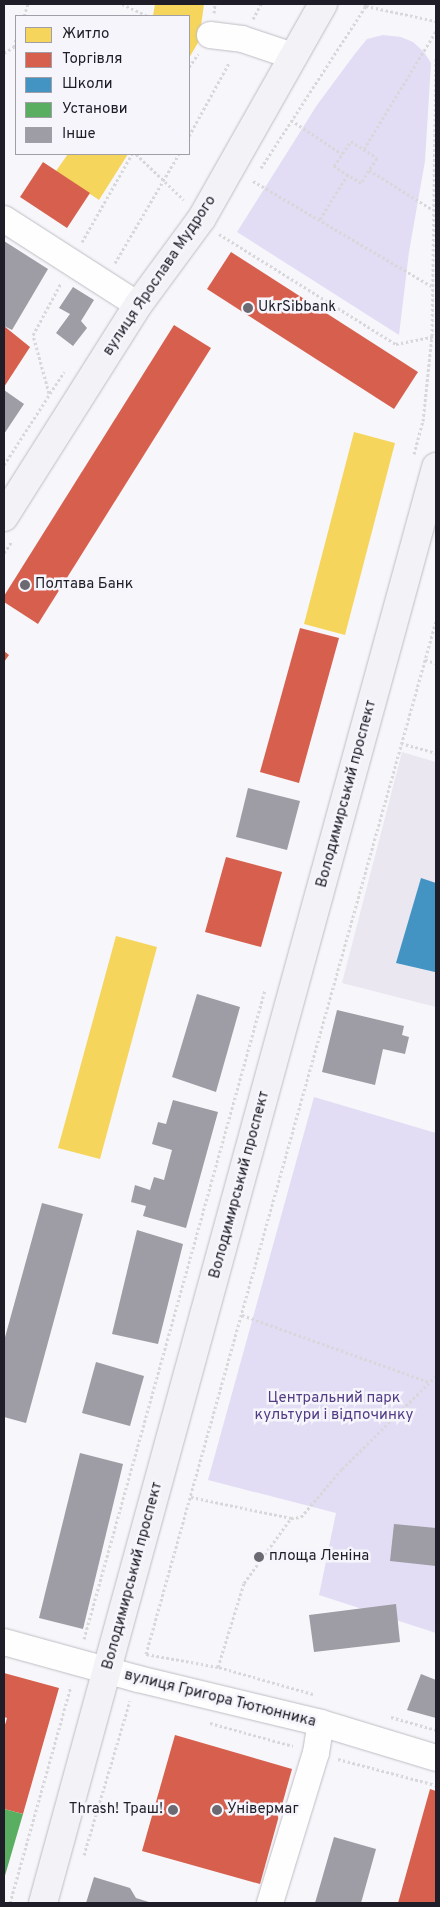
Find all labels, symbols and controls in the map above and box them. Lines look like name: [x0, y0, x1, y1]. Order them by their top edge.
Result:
legend: [15, 15, 190, 155]
text: Житло: [62, 25, 109, 44]
text: Торгівля: [62, 50, 123, 69]
text: Школи: [62, 75, 113, 94]
text: Установи: [62, 100, 128, 119]
text: Інше: [62, 125, 96, 144]
street label: вулиця Ярослава Мудрого: [100, 192, 220, 360]
place label: UkrSibbank: [258, 299, 336, 317]
marker: UkrSibbank: [242, 302, 254, 314]
place label: Полтава Банк: [35, 576, 133, 594]
marker: Полтава Банк: [19, 579, 31, 591]
street label: Володимирський проспект: [313, 698, 381, 890]
street label: Володимирський проспект: [206, 1089, 274, 1281]
park label: Центральний парк культури і відпочинку: [255, 1389, 413, 1424]
street label: Володимирський проспект: [99, 1480, 167, 1672]
place label: площа Леніна: [269, 1548, 369, 1566]
marker: площа Леніна: [253, 1551, 265, 1563]
street label: вулиця Григора Тютюнника: [122, 1666, 318, 1732]
place label: Thrash! Траш!: [69, 1801, 163, 1819]
place label: Універмаг: [227, 1801, 299, 1819]
marker: Thrash! Траш!: [167, 1804, 179, 1816]
marker: Універмаг: [211, 1804, 223, 1816]

